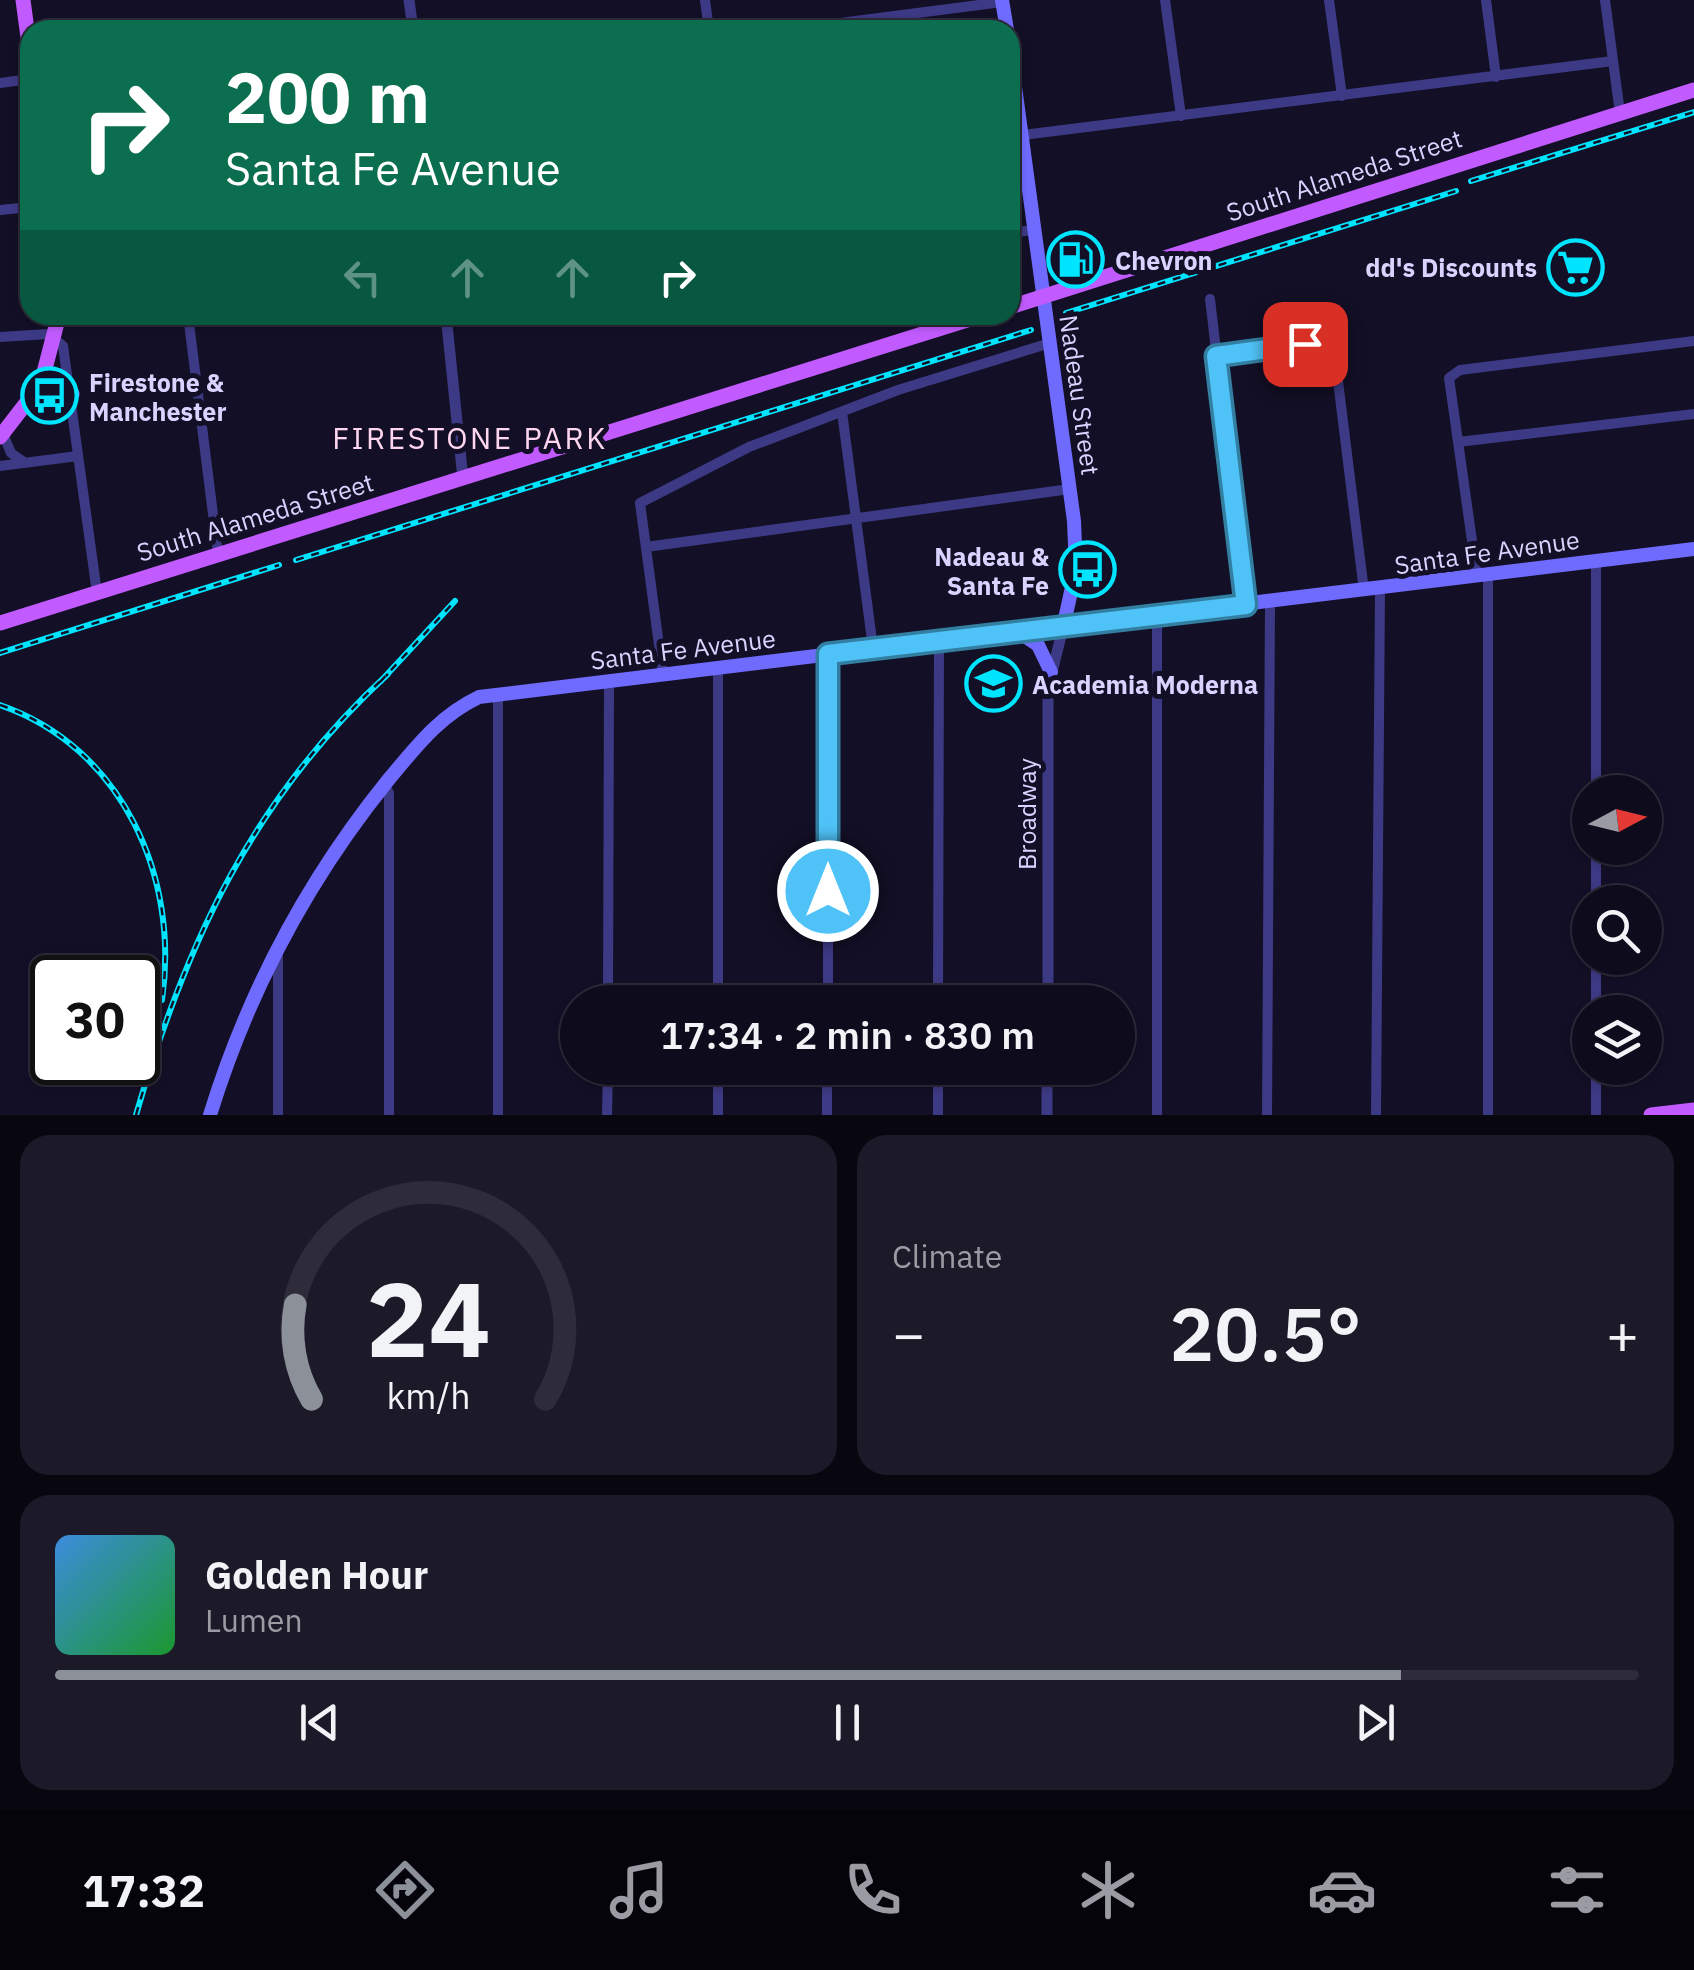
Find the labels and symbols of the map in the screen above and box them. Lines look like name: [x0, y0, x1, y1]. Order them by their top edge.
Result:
street label: South Alameda Street: [1222, 121, 1466, 229]
fuel station icon: Chevron: [1046, 230, 1106, 290]
supermarket icon: dd's Discounts: [1546, 237, 1606, 297]
place label: Chevron: [1115, 244, 1212, 277]
place label: dd's Discounts: [1365, 251, 1537, 284]
pin: [1263, 302, 1348, 387]
street label: Nadeau Street: [1052, 313, 1108, 477]
bus stop icon: Firestone & Manchester: [20, 366, 80, 426]
place label: Firestone & Manchester: [89, 366, 227, 428]
district label: FIRESTONE PARK: [332, 418, 608, 457]
street label: South Alameda Street: [133, 465, 377, 569]
street label: Santa Fe Avenue: [1392, 523, 1582, 581]
place label: Nadeau & Santa Fe: [934, 540, 1049, 602]
bus stop icon: Nadeau & Santa Fe: [1058, 540, 1118, 600]
street label: Santa Fe Avenue: [588, 621, 778, 677]
school or university icon: Academia Moderna: [963, 654, 1023, 714]
place label: Academia Moderna: [1032, 668, 1258, 701]
street label: Broadway: [1010, 758, 1043, 870]
north arrow: [1572, 775, 1662, 865]
position arrow: [776, 839, 880, 943]
speed limit sign: 30: [30, 955, 160, 1085]

